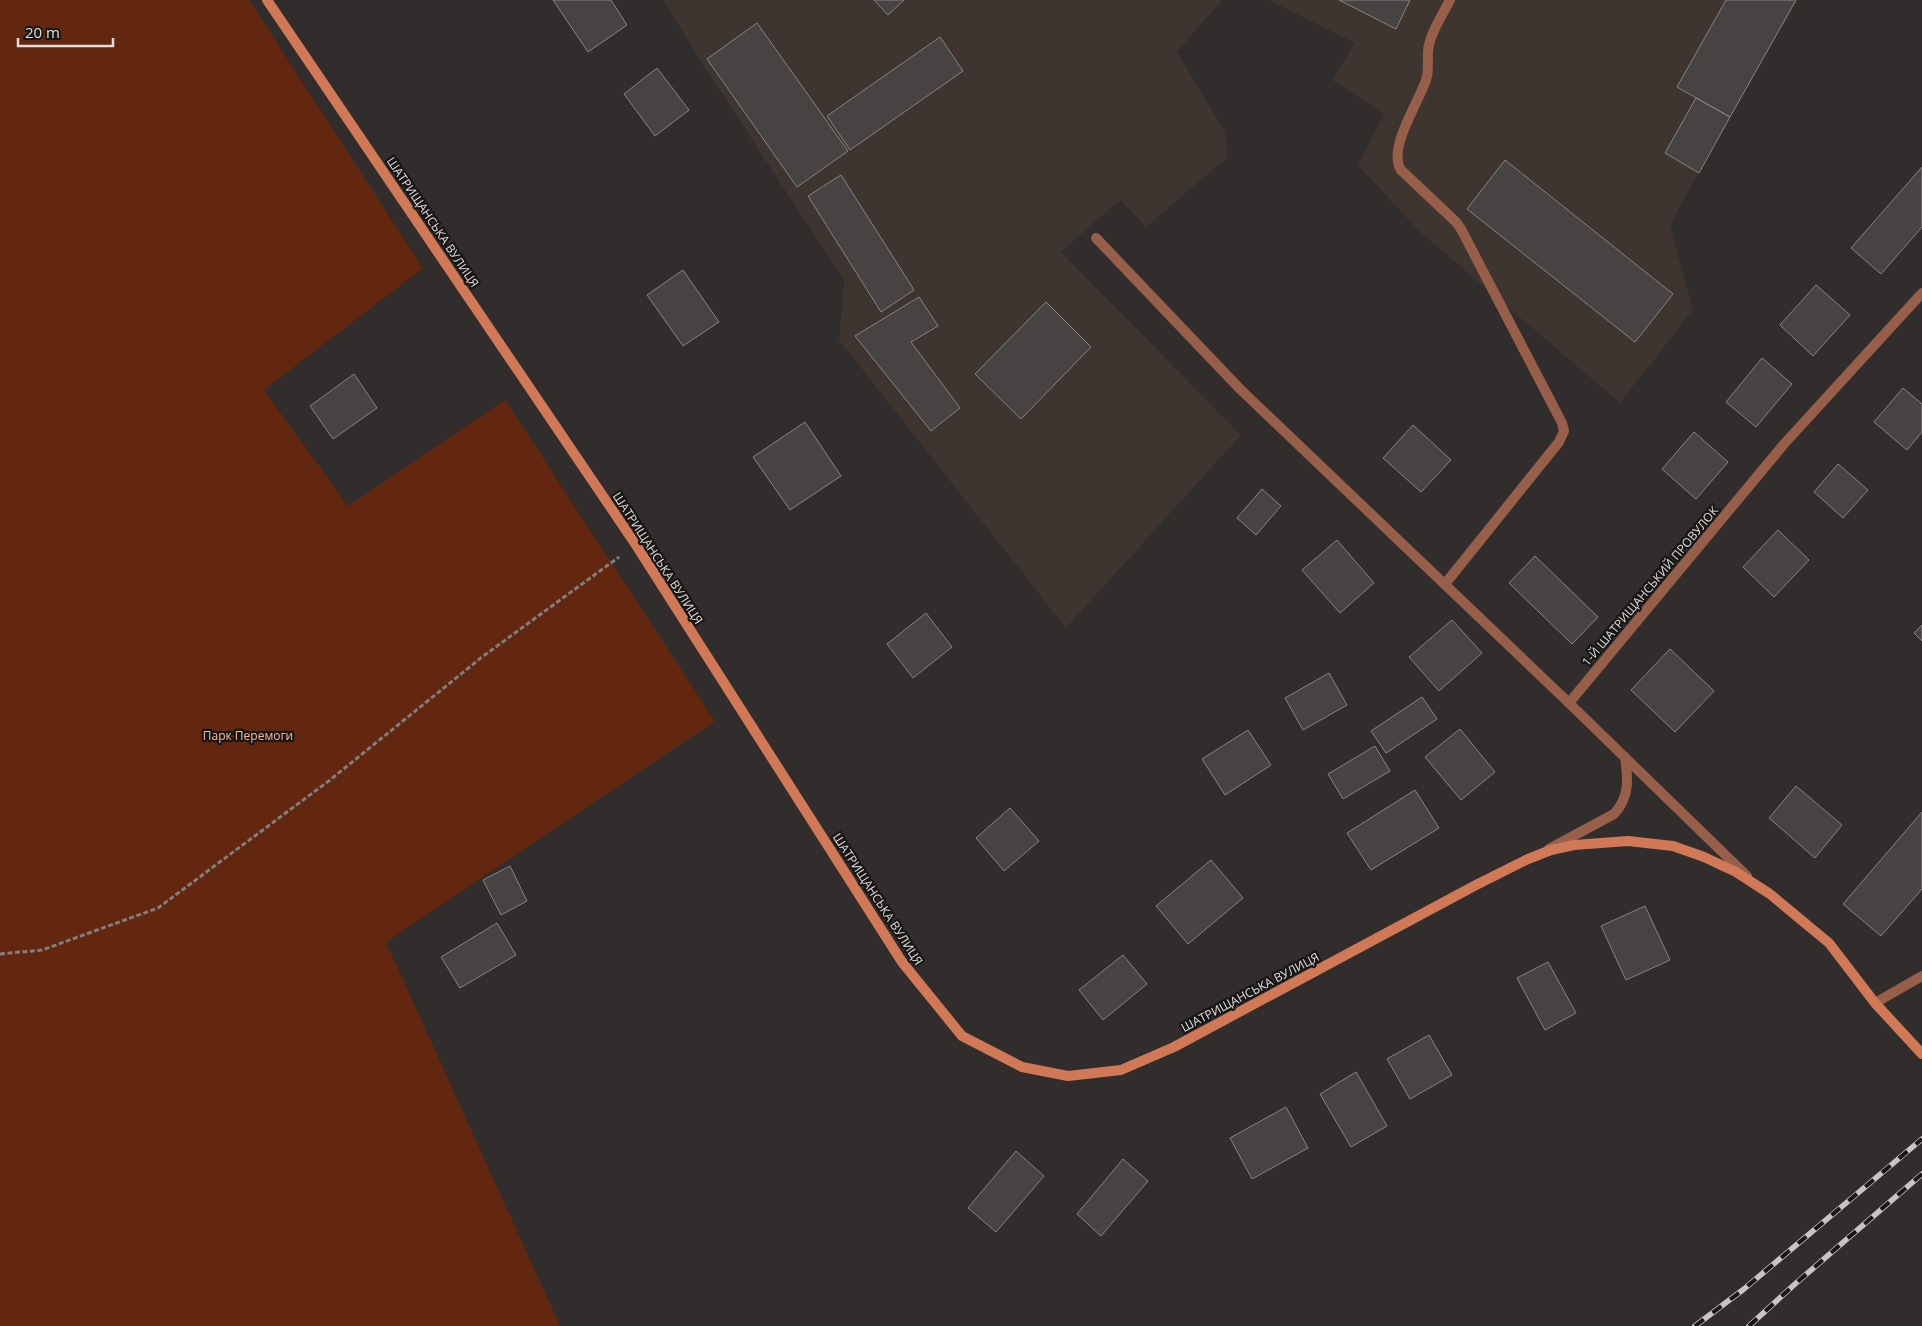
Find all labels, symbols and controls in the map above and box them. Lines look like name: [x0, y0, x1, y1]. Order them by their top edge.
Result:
scale bar: [18, 15, 112, 47]
text: 20 m: [25, 22, 60, 42]
street label: ШАТРИЩАНСЬКА ВУЛИЦЯ: [383, 153, 483, 291]
street label: ШАТРИЩАНСЬКА ВУЛИЦЯ: [609, 489, 707, 627]
street label: 1-Й ШАТРИЩАНСЬКИЙ ПРОВУЛОК: [1578, 502, 1723, 670]
park label: Парк Перемоги: [203, 727, 293, 744]
street label: ШАТРИЩАНСЬКА ВУЛИЦЯ: [829, 830, 927, 968]
street label: ШАТРИЩАНСЬКА ВУЛИЦЯ: [1178, 948, 1322, 1036]

